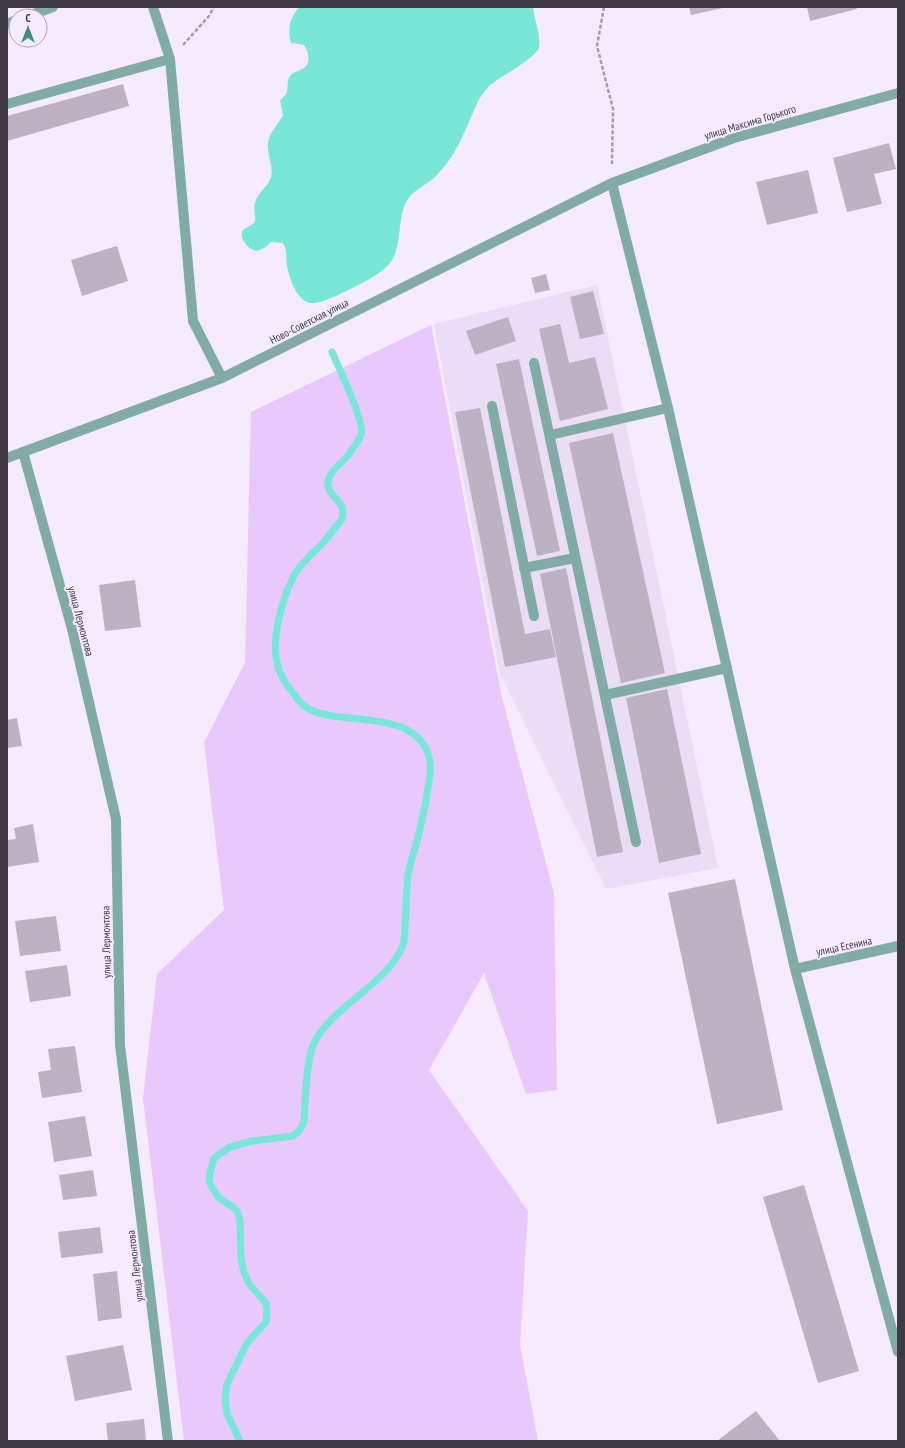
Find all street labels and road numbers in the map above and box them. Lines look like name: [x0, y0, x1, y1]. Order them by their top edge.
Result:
street label: улица Максима Горького: [702, 101, 798, 143]
street label: Ново-Советская улица: [267, 295, 351, 347]
street label: улица Лермонтова: [65, 584, 97, 658]
street label: улица Лермонтова: [98, 906, 114, 978]
street label: улица Есенина: [815, 933, 873, 959]
street label: улица Лермонтова: [124, 1229, 146, 1303]

